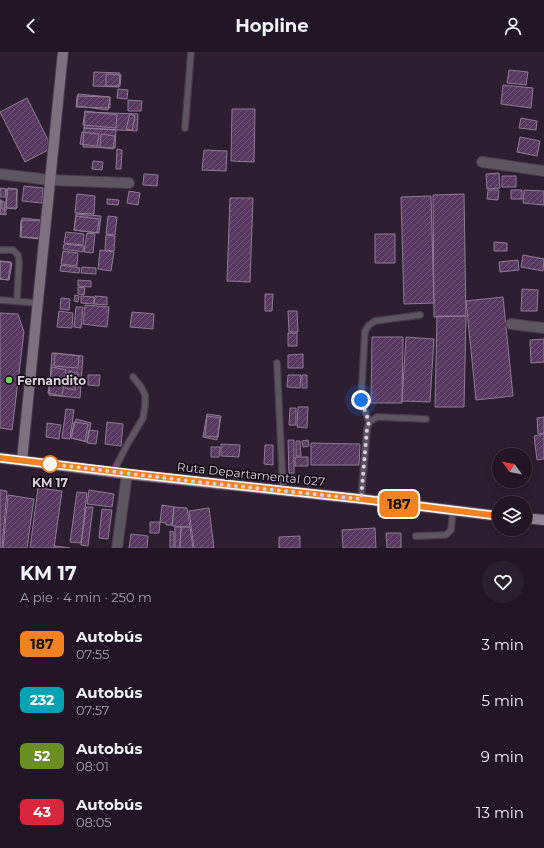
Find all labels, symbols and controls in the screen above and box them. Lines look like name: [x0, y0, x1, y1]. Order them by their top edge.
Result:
icon: back: [20, 15, 42, 37]
text: Hopline: [235, 15, 309, 37]
icon: person: [502, 15, 524, 37]
place label: Fernandito: [17, 373, 86, 388]
marker: Fernandito: [4, 375, 14, 385]
your location: [351, 390, 371, 410]
north arrow: [492, 448, 532, 488]
map controls: [492, 448, 532, 536]
marker: KM 17: [41, 455, 59, 473]
street label: Ruta Departamental 027: [176, 459, 326, 489]
place label: KM 17: [32, 475, 68, 490]
line badge: 187: [376, 491, 422, 517]
text: 187: [387, 495, 411, 513]
button: layers: [492, 496, 532, 536]
button: heart: [482, 561, 524, 603]
text: KM 17: [20, 562, 77, 585]
text: A pie · 4 min · 250 m: [20, 589, 152, 605]
text: Autobús: [76, 627, 142, 646]
text: 187: [30, 635, 54, 653]
text: 3 min: [482, 635, 524, 654]
text: 07:55: [76, 646, 109, 662]
text: Autobús: [76, 683, 142, 702]
text: 232: [30, 691, 54, 709]
text: 5 min: [481, 691, 524, 710]
text: 07:57: [76, 702, 110, 718]
text: Autobús: [76, 739, 142, 758]
text: 52: [34, 747, 50, 765]
text: 9 min: [481, 747, 524, 766]
text: 08:01: [76, 758, 109, 774]
text: Autobús: [76, 795, 142, 814]
text: 43: [33, 803, 51, 821]
text: 13 min: [476, 803, 524, 822]
text: 08:05: [76, 814, 112, 830]

